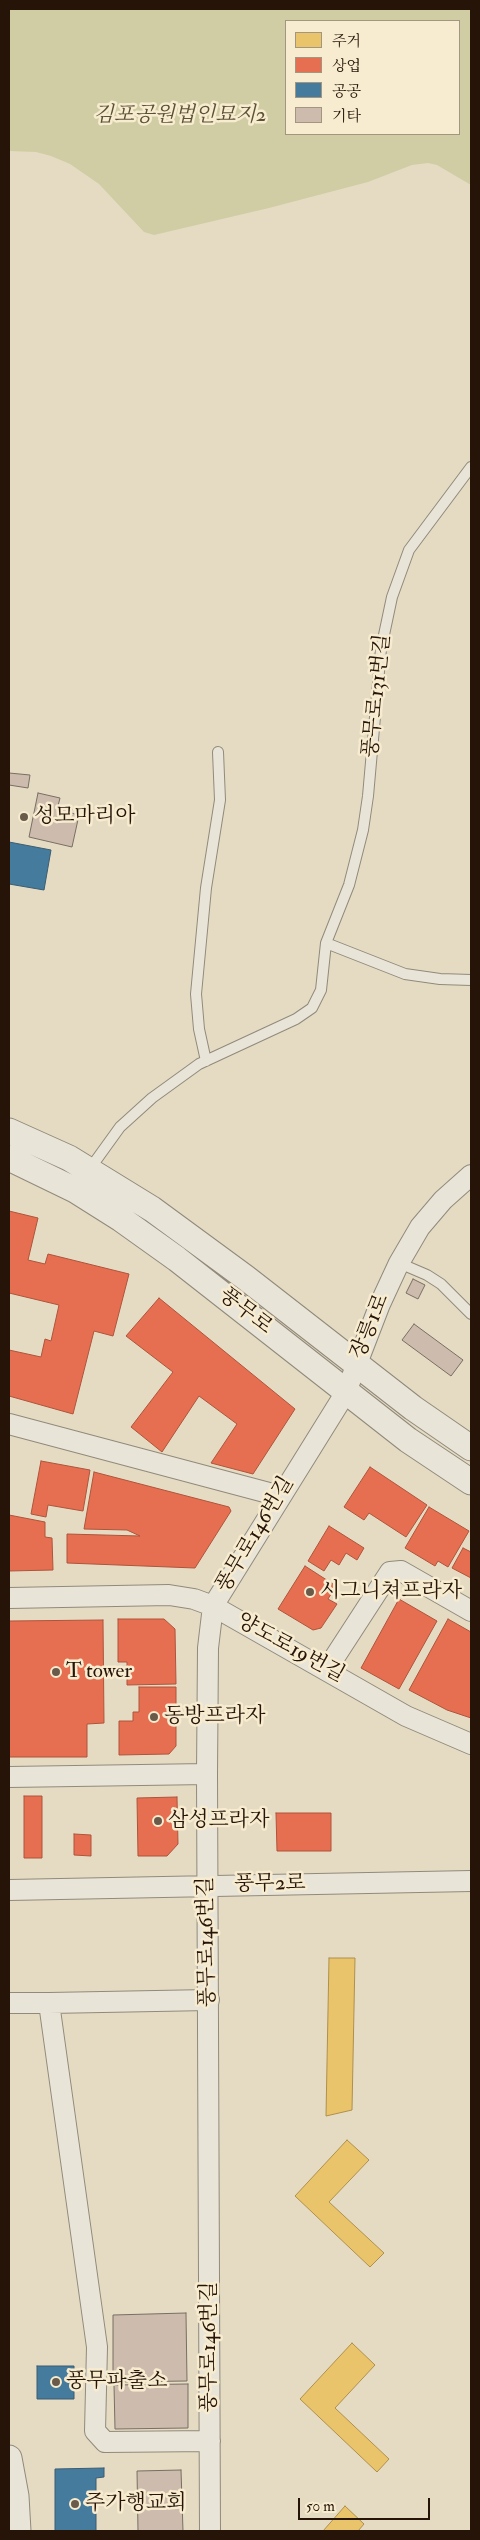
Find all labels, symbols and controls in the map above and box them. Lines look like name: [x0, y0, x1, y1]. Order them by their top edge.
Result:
legend: [285, 20, 460, 135]
text: 주거: [332, 32, 361, 51]
text: 상업: [332, 57, 361, 76]
text: 공공: [332, 82, 361, 101]
park label: 김포공원법인묘지2: [94, 103, 266, 129]
text: 기타: [332, 107, 361, 126]
street label: 풍무로131번길: [359, 633, 397, 759]
place label: 성모마리아: [34, 804, 135, 830]
marker: 성모마리아: [18, 811, 30, 823]
street label: 풍무로: [213, 1283, 277, 1341]
street label: 장릉1로: [347, 1291, 395, 1363]
street label: 풍무로146번길: [212, 1472, 300, 1598]
place label: 시그니쳐프라자: [320, 1579, 462, 1605]
marker: 시그니쳐프라자: [304, 1586, 316, 1598]
street label: 양도로19번길: [232, 1609, 348, 1689]
place label: T tower: [66, 1659, 132, 1685]
marker: T tower: [50, 1666, 62, 1678]
place label: 동방프라자: [164, 1704, 265, 1730]
marker: 동방프라자: [148, 1711, 160, 1723]
place label: 삼성프라자: [168, 1808, 269, 1834]
marker: 삼성프라자: [152, 1815, 164, 1827]
street label: 풍무2로: [234, 1872, 306, 1898]
street label: 풍무로146번길: [194, 1876, 222, 2008]
street label: 풍무로146번길: [197, 2282, 223, 2412]
place label: 풍무파출소: [66, 2369, 167, 2395]
marker: 풍무파출소: [50, 2376, 62, 2388]
scale bar: [300, 2488, 432, 2520]
place label: 주가행교회: [85, 2491, 186, 2517]
text: 50 m: [306, 2497, 335, 2516]
marker: 주가행교회: [69, 2498, 81, 2510]

